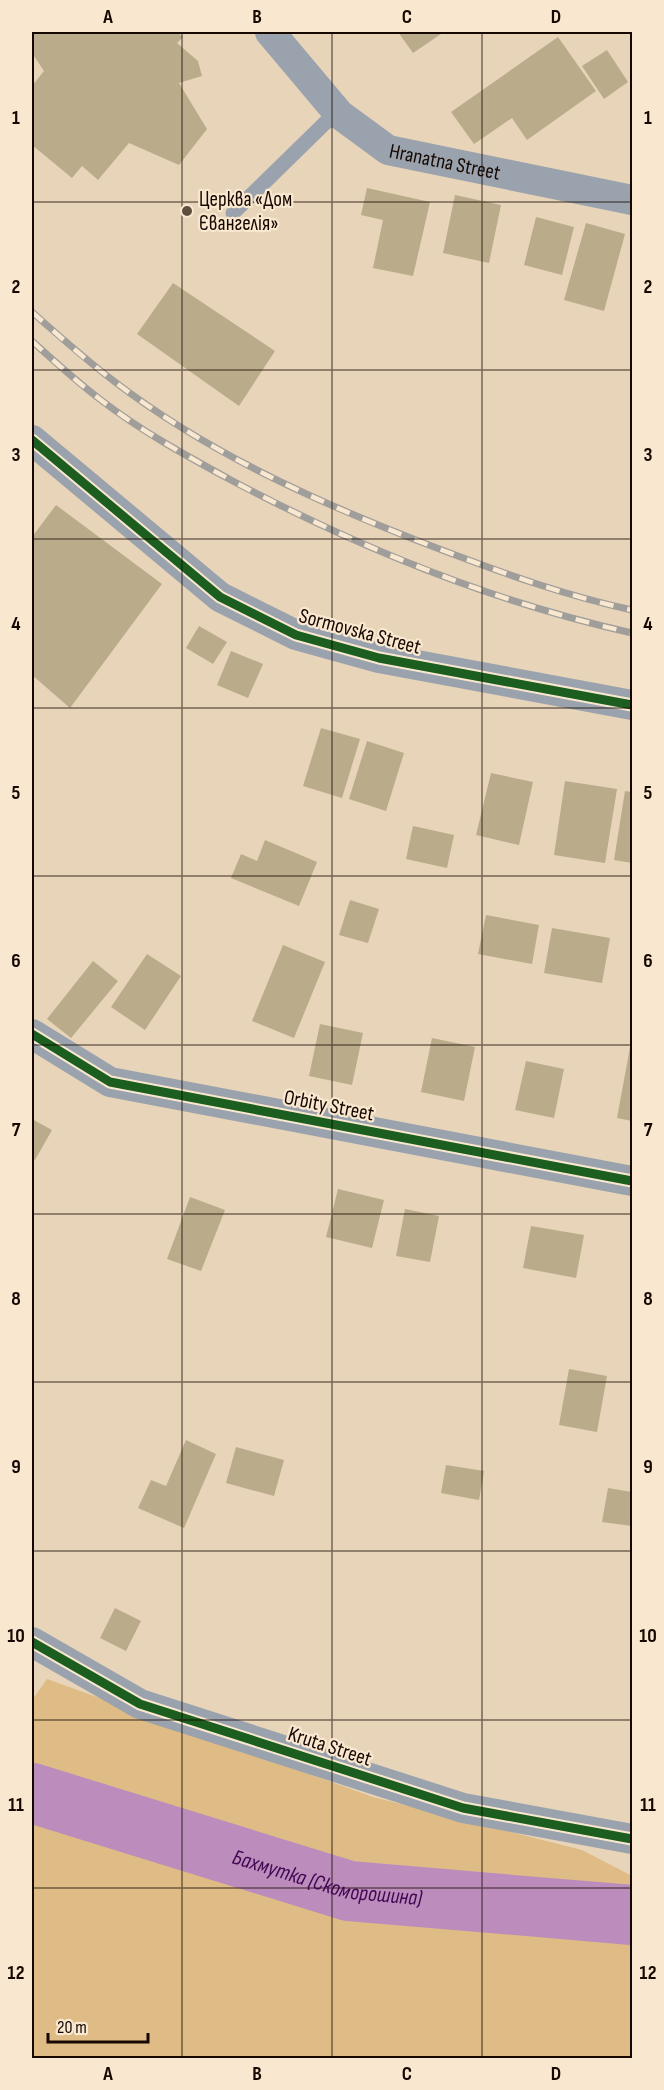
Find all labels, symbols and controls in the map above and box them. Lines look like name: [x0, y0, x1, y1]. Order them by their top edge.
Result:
text: A: [102, 5, 113, 29]
text: B: [252, 5, 262, 29]
text: C: [402, 5, 412, 29]
text: D: [551, 5, 561, 29]
text: 1: [12, 106, 20, 130]
text: 1: [644, 106, 652, 130]
street label: Hranatna Street: [387, 139, 502, 186]
place label: Церква «Дом Євангелія»: [199, 187, 292, 236]
marker: Церква «Дом Євангелія»: [180, 204, 194, 218]
text: 2: [12, 275, 20, 299]
text: 2: [644, 275, 652, 299]
text: 3: [12, 443, 21, 467]
text: 3: [644, 443, 653, 467]
street label: Sormovska Street: [296, 603, 424, 660]
text: 4: [11, 612, 21, 636]
text: 4: [643, 612, 653, 636]
text: 5: [12, 781, 21, 805]
text: 5: [644, 781, 653, 805]
text: 6: [11, 949, 21, 973]
text: 6: [643, 949, 653, 973]
street label: Orbity Street: [282, 1085, 376, 1126]
text: 7: [12, 1118, 21, 1142]
text: 7: [644, 1118, 653, 1142]
text: 8: [11, 1287, 21, 1311]
text: 8: [643, 1287, 653, 1311]
text: 9: [11, 1455, 21, 1479]
text: 9: [643, 1455, 653, 1479]
text: 10: [7, 1624, 25, 1648]
text: 10: [639, 1624, 657, 1648]
street label: Kruta Street: [285, 1721, 375, 1772]
text: 11: [8, 1793, 24, 1817]
text: 11: [640, 1793, 656, 1817]
water label: Бахмутка (Скоморошина): [229, 1844, 423, 1912]
text: 12: [8, 1961, 24, 1985]
text: 12: [640, 1961, 656, 1985]
scale bar: [48, 2006, 148, 2044]
text: 20 m: [57, 2017, 87, 2038]
text: A: [102, 2062, 113, 2086]
text: B: [252, 2062, 262, 2086]
text: C: [402, 2062, 412, 2086]
text: D: [551, 2062, 561, 2086]

